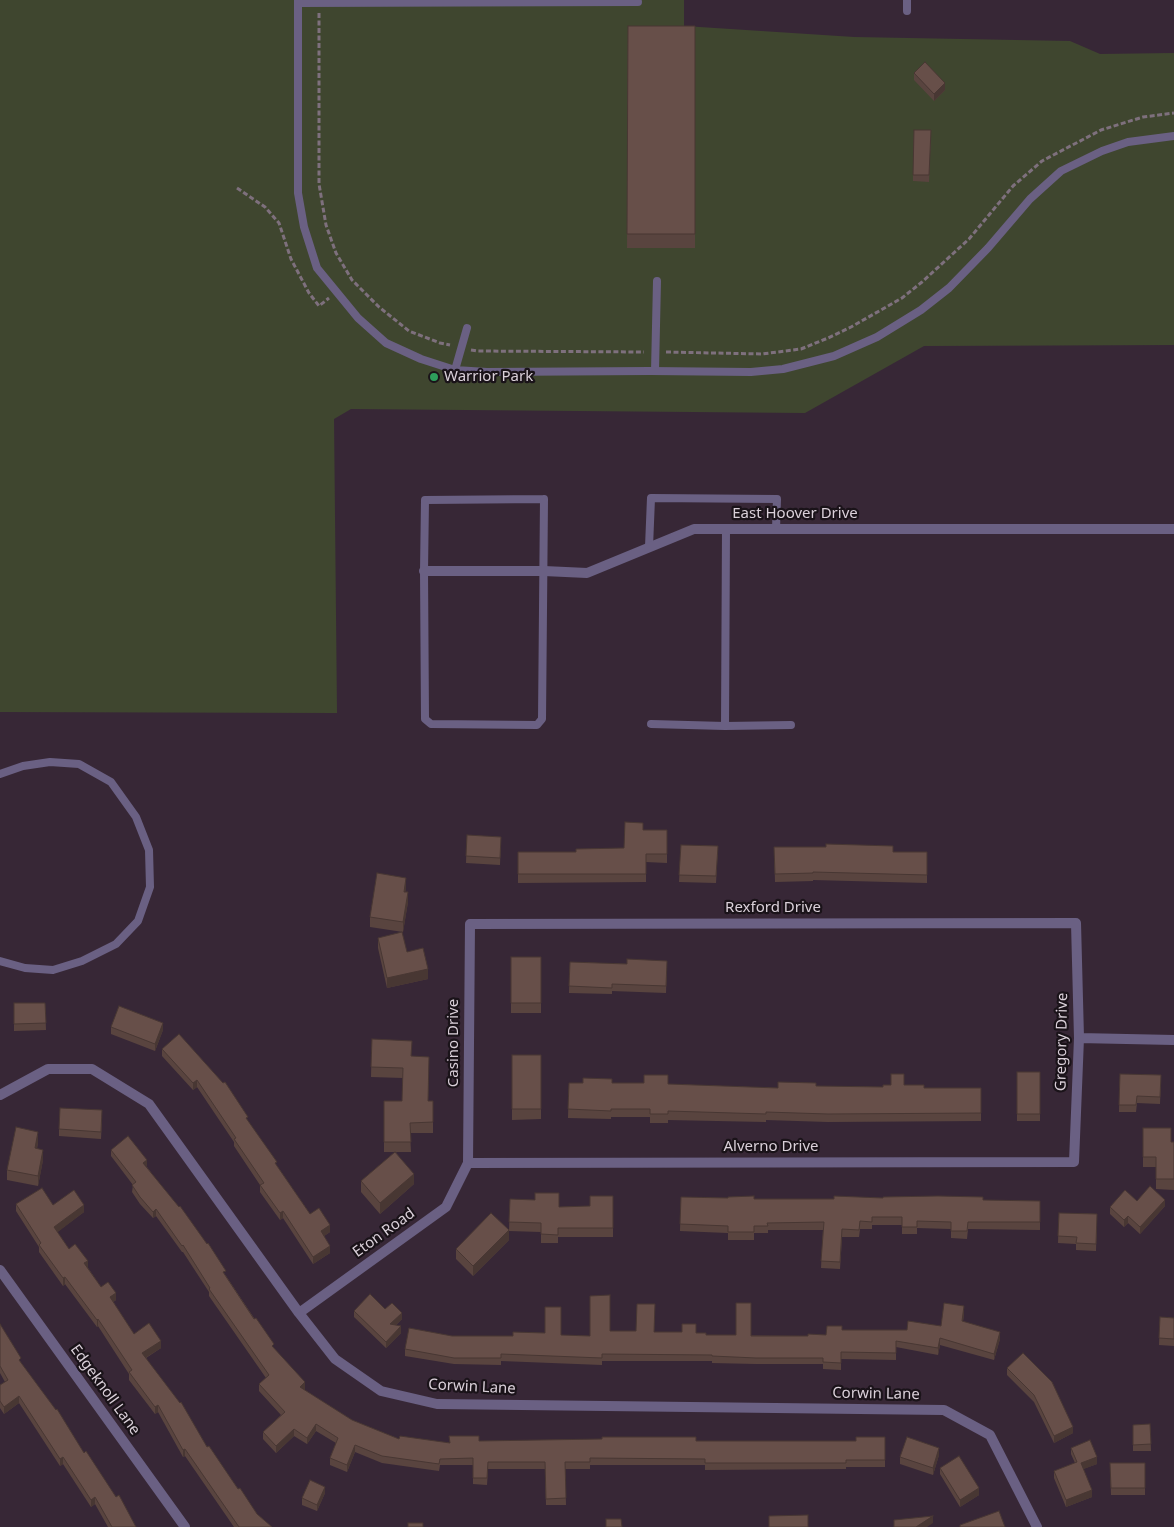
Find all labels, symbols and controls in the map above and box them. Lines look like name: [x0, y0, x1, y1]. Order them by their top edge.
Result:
place label: Warrior Park: [444, 368, 533, 386]
marker: Warrior Park: [428, 371, 440, 383]
street label: East Hoover Drive: [732, 505, 858, 523]
street label: Rexford Drive: [725, 899, 821, 917]
street label: Gregory Drive: [1052, 993, 1072, 1091]
street label: Casino Drive: [445, 999, 463, 1087]
street label: Alverno Drive: [723, 1138, 819, 1156]
street label: Eton Road: [350, 1205, 418, 1261]
street label: Edgeknoll Lane: [66, 1341, 144, 1439]
street label: Corwin Lane: [428, 1376, 516, 1398]
street label: Corwin Lane: [832, 1384, 920, 1404]

